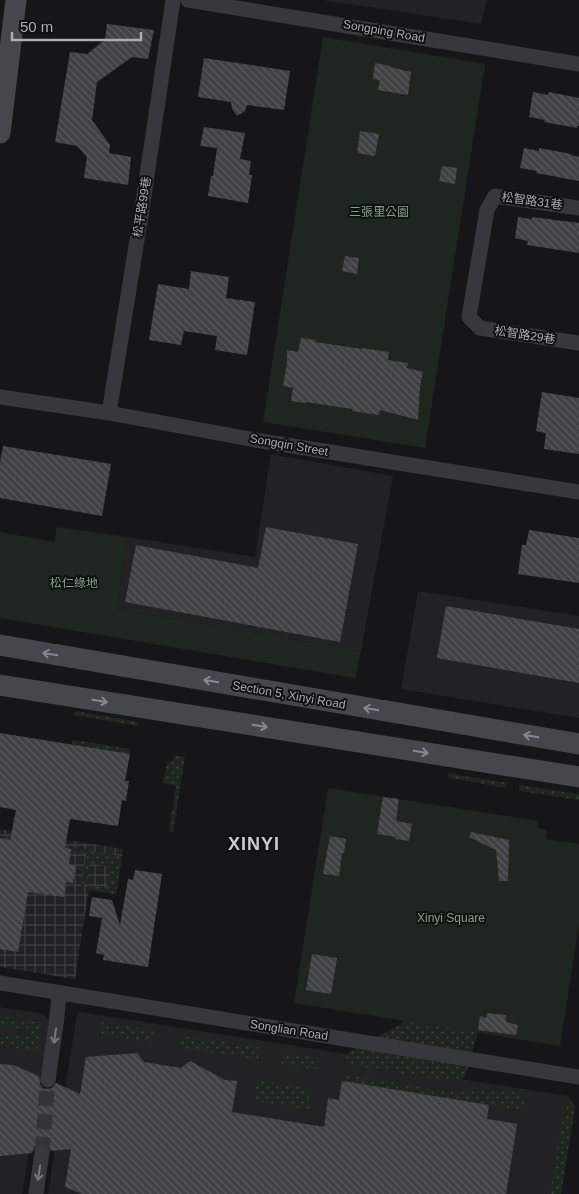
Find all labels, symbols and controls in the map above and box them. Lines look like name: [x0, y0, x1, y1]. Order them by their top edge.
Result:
scale bar: [12, 10, 141, 42]
street label: Songping Road: [342, 17, 426, 45]
text: 50 m: [20, 18, 53, 35]
street label: 松平路99巷: [130, 176, 154, 238]
street label: 松智路31巷: [501, 190, 563, 212]
park label: 三張里公園: [349, 205, 409, 219]
street label: 松智路29巷: [494, 323, 556, 347]
street label: Songqin Street: [249, 431, 330, 459]
park label: 松仁綠地: [50, 576, 98, 590]
one-way arrow: [43, 649, 59, 659]
one-way arrow: [203, 676, 219, 686]
street label: Section 5, Xinyi Road: [231, 678, 347, 712]
one-way arrow: [92, 696, 108, 706]
one-way arrow: [363, 703, 379, 713]
one-way arrow: [252, 722, 268, 732]
one-way arrow: [523, 731, 539, 741]
one-way arrow: [413, 747, 429, 757]
district label: XINYI: [228, 834, 280, 854]
park label: Xinyi Square: [417, 911, 485, 925]
street label: Songlian Road: [249, 1017, 329, 1043]
one-way arrow: [49, 1028, 59, 1044]
one-way arrow: [34, 1164, 44, 1180]

